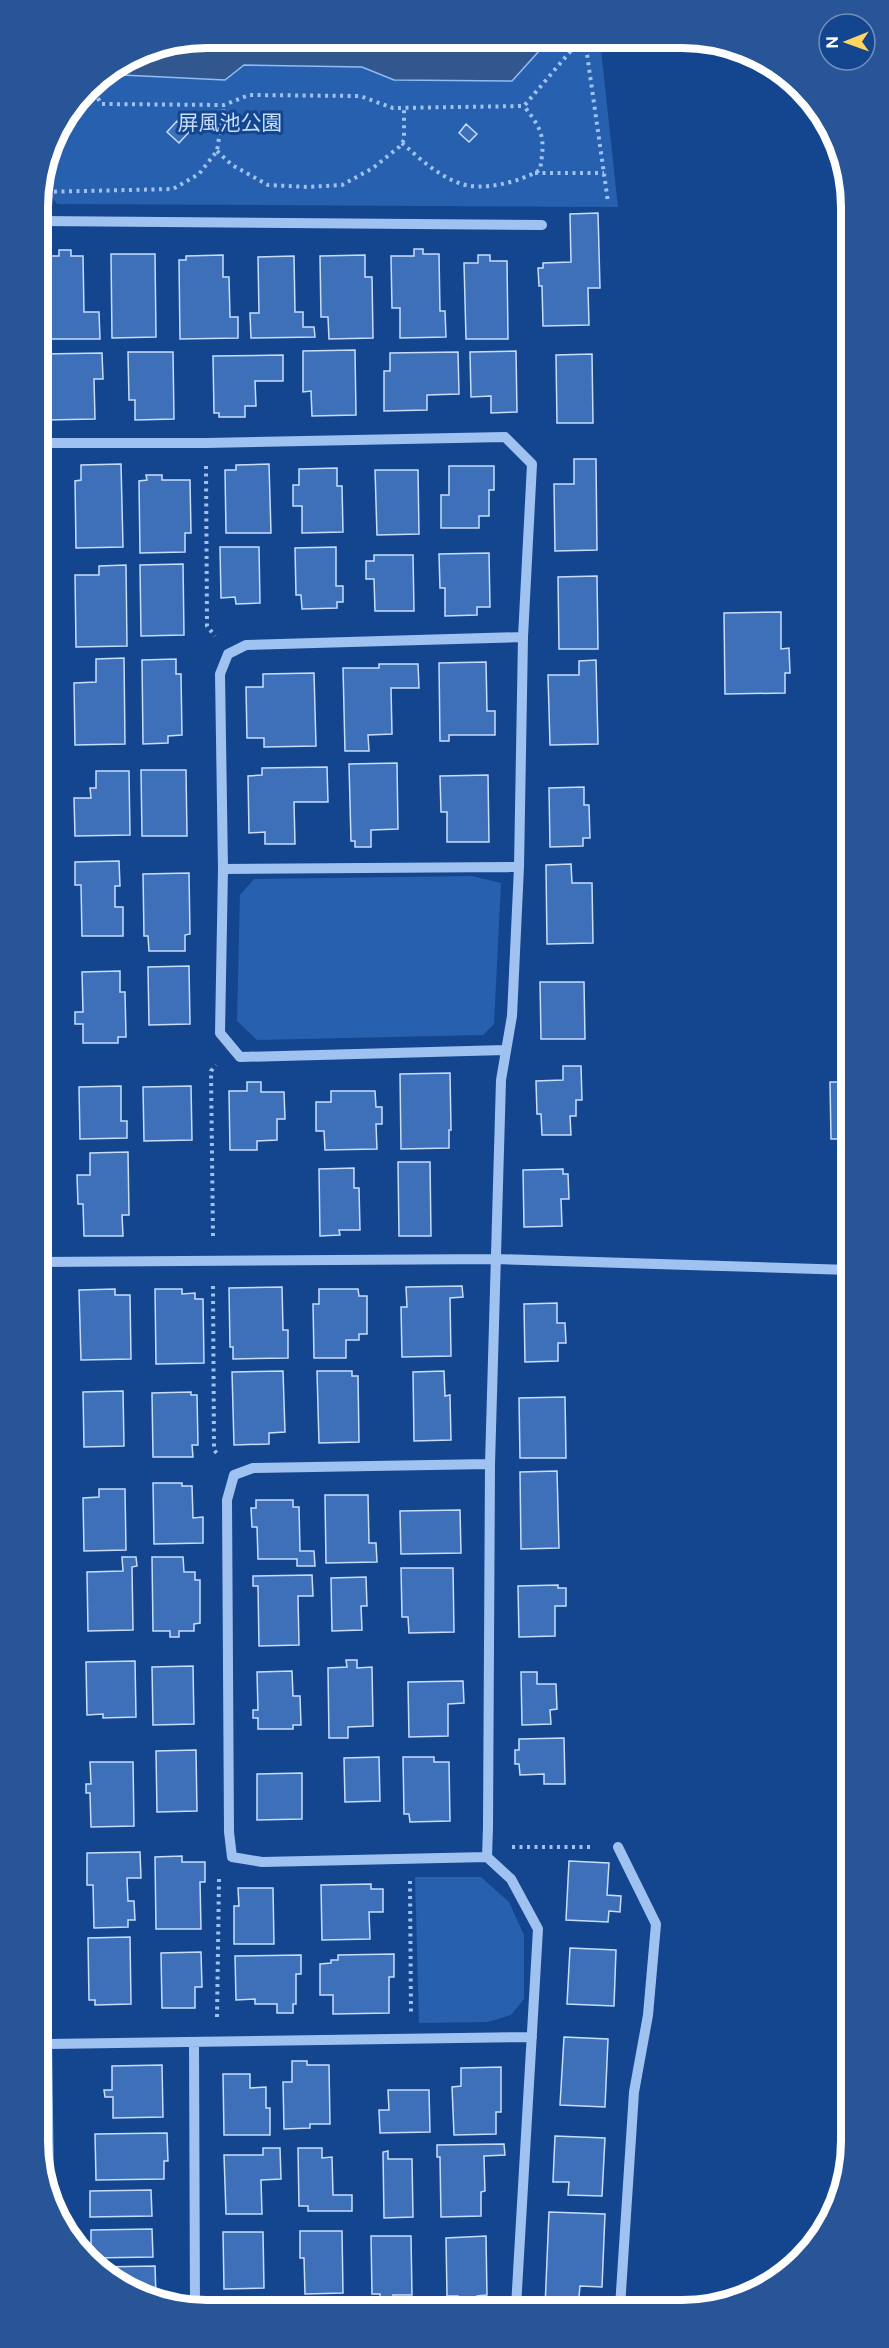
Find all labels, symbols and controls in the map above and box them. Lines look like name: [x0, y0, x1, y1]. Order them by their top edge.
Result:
north arrow: [817, 12, 877, 72]
text: N: [823, 36, 842, 49]
park label: 屏風池公園: [178, 110, 283, 135]

